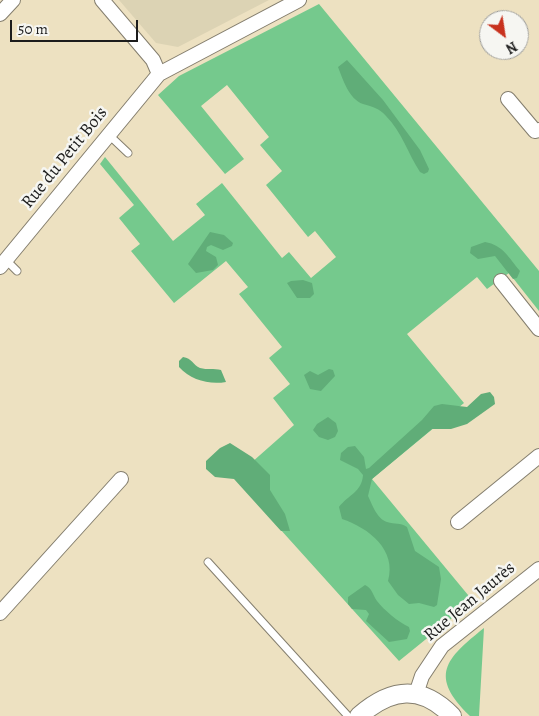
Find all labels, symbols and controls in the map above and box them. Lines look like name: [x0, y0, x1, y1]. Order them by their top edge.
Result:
scale bar: [12, 10, 140, 42]
north arrow: [479, 10, 529, 60]
text: 50 m: [18, 19, 48, 39]
text: N: [502, 37, 521, 58]
street label: Rue du Petit Bois: [17, 103, 113, 213]
street label: Rue Jean Jaurès: [420, 558, 520, 646]

